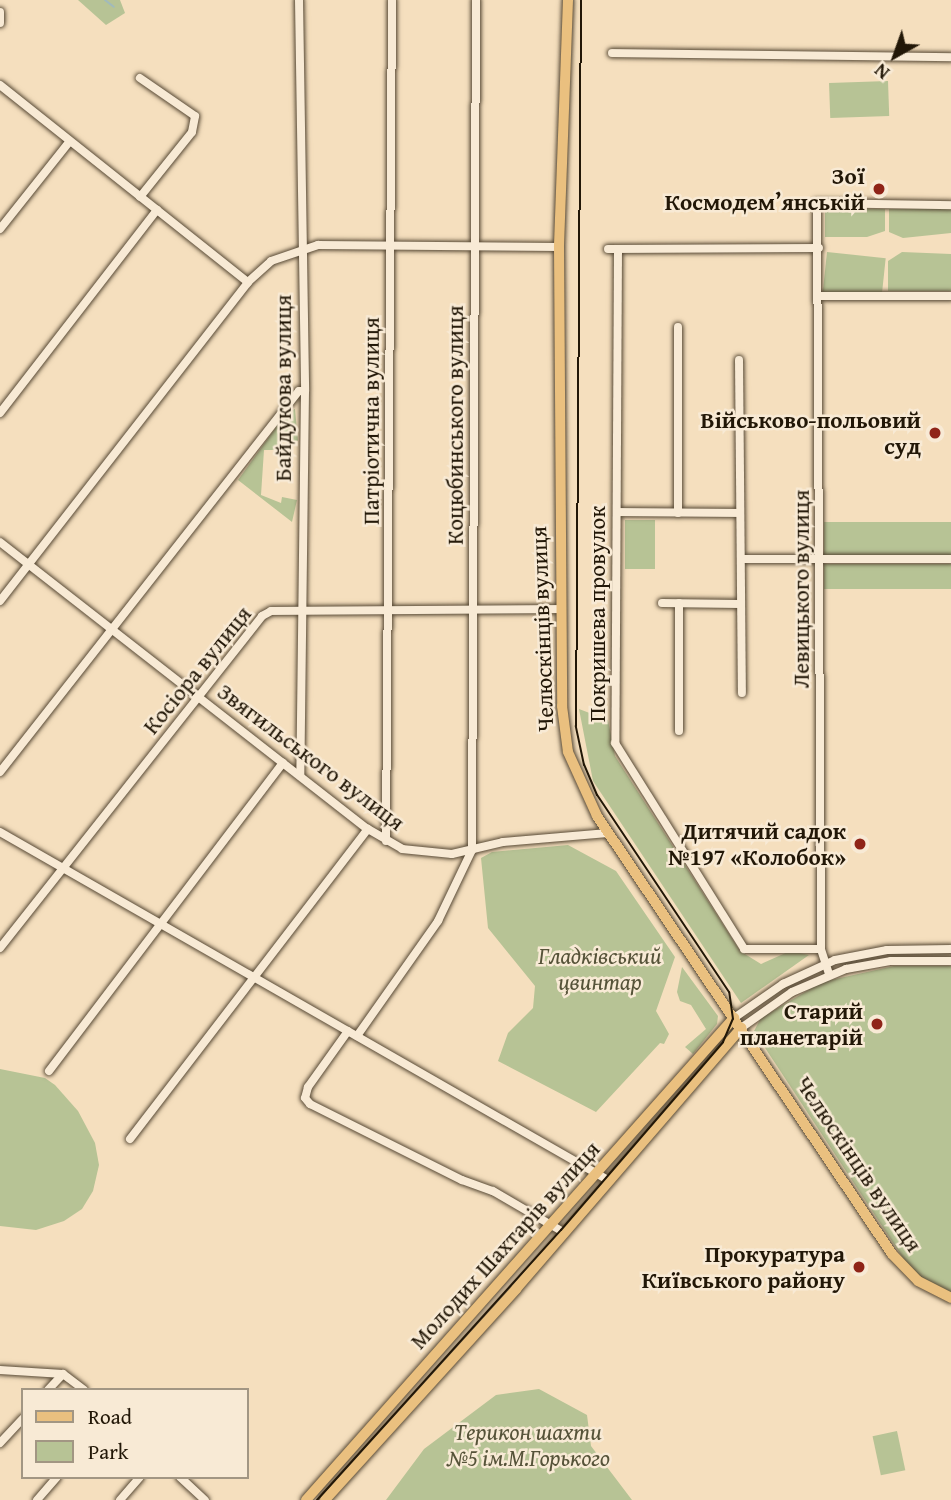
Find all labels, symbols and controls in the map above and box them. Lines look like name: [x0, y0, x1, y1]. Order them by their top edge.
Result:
north arrow: [860, 21, 930, 91]
text: N: [868, 57, 895, 87]
place label: Зої Космодем’янській: [665, 162, 865, 216]
marker: Зої Космодем’янській: [871, 181, 887, 197]
street label: Байдукова вулиця: [269, 295, 297, 481]
street label: Коцюбинського вулиця: [441, 305, 469, 545]
street label: Патріотична вулиця: [357, 317, 385, 525]
place label: Військово-польовий суд: [700, 406, 921, 460]
marker: Військово-польовий суд: [927, 425, 943, 441]
street label: Левицького вулиця: [787, 490, 815, 688]
street label: Покришева провулок: [583, 506, 611, 722]
street label: Челюскінців вулиця: [525, 526, 559, 732]
street label: Косіора вулиця: [137, 600, 257, 740]
street label: Звягильського вулиця: [212, 678, 410, 836]
place label: Дитячий садок №197 «Колобок»: [667, 817, 846, 871]
marker: Дитячий садок №197 «Колобок»: [852, 836, 868, 852]
park label: Гладківський цвинтар: [538, 942, 662, 996]
place label: Старий планетарій: [740, 997, 863, 1051]
marker: Старий планетарій: [869, 1016, 885, 1032]
street label: Челюскінців вулиця: [790, 1071, 928, 1257]
street label: Молодих Шахтарів вулиця: [404, 1135, 606, 1355]
place label: Прокуратура Київського району: [642, 1240, 845, 1294]
marker: Прокуратура Київського району: [851, 1259, 867, 1275]
legend: [21, 1388, 248, 1479]
text: Road: [88, 1401, 132, 1432]
park label: Терикон шахти №5 ім.М.Горького: [446, 1418, 610, 1472]
text: Park: [88, 1436, 129, 1467]

